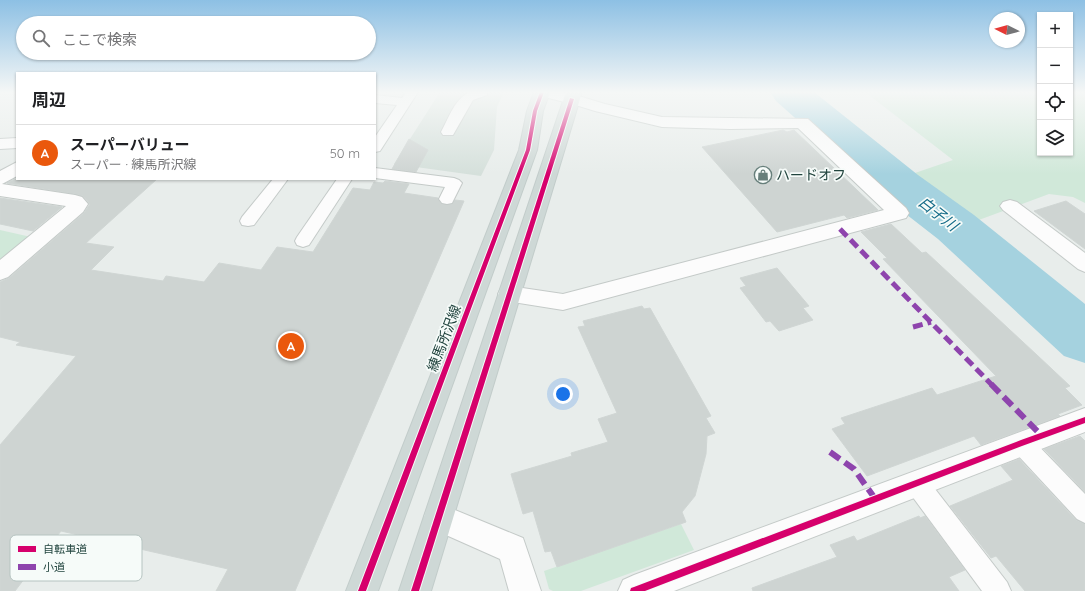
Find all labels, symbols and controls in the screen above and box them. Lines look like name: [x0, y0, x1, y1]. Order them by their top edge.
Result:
north arrow: [989, 12, 1025, 48]
map controls: [1037, 12, 1073, 156]
button: +: [1037, 12, 1073, 48]
search box: [16, 16, 376, 60]
icon: search: [30, 27, 52, 49]
text: ここで検索: [62, 30, 137, 49]
button: −: [1037, 48, 1073, 84]
button: locate: [1037, 84, 1073, 120]
text: 周辺: [32, 89, 66, 110]
button: layers: [1037, 120, 1073, 156]
text: スーパーバリュー: [70, 135, 190, 154]
text: A: [41, 145, 49, 161]
text: 50 m: [330, 145, 360, 161]
text: スーパー · 練馬所沢線: [70, 156, 197, 172]
shop icon: ハードオフ: [753, 165, 773, 185]
place label: ハードオフ: [776, 166, 846, 184]
water label: 白子川: [915, 192, 963, 236]
street label: 練馬所沢線: [423, 302, 465, 374]
pin: A: [278, 331, 304, 361]
your location: [553, 384, 573, 404]
legend: [10, 535, 142, 581]
text: 自転車道: [43, 542, 87, 556]
text: 小道: [43, 560, 65, 574]

